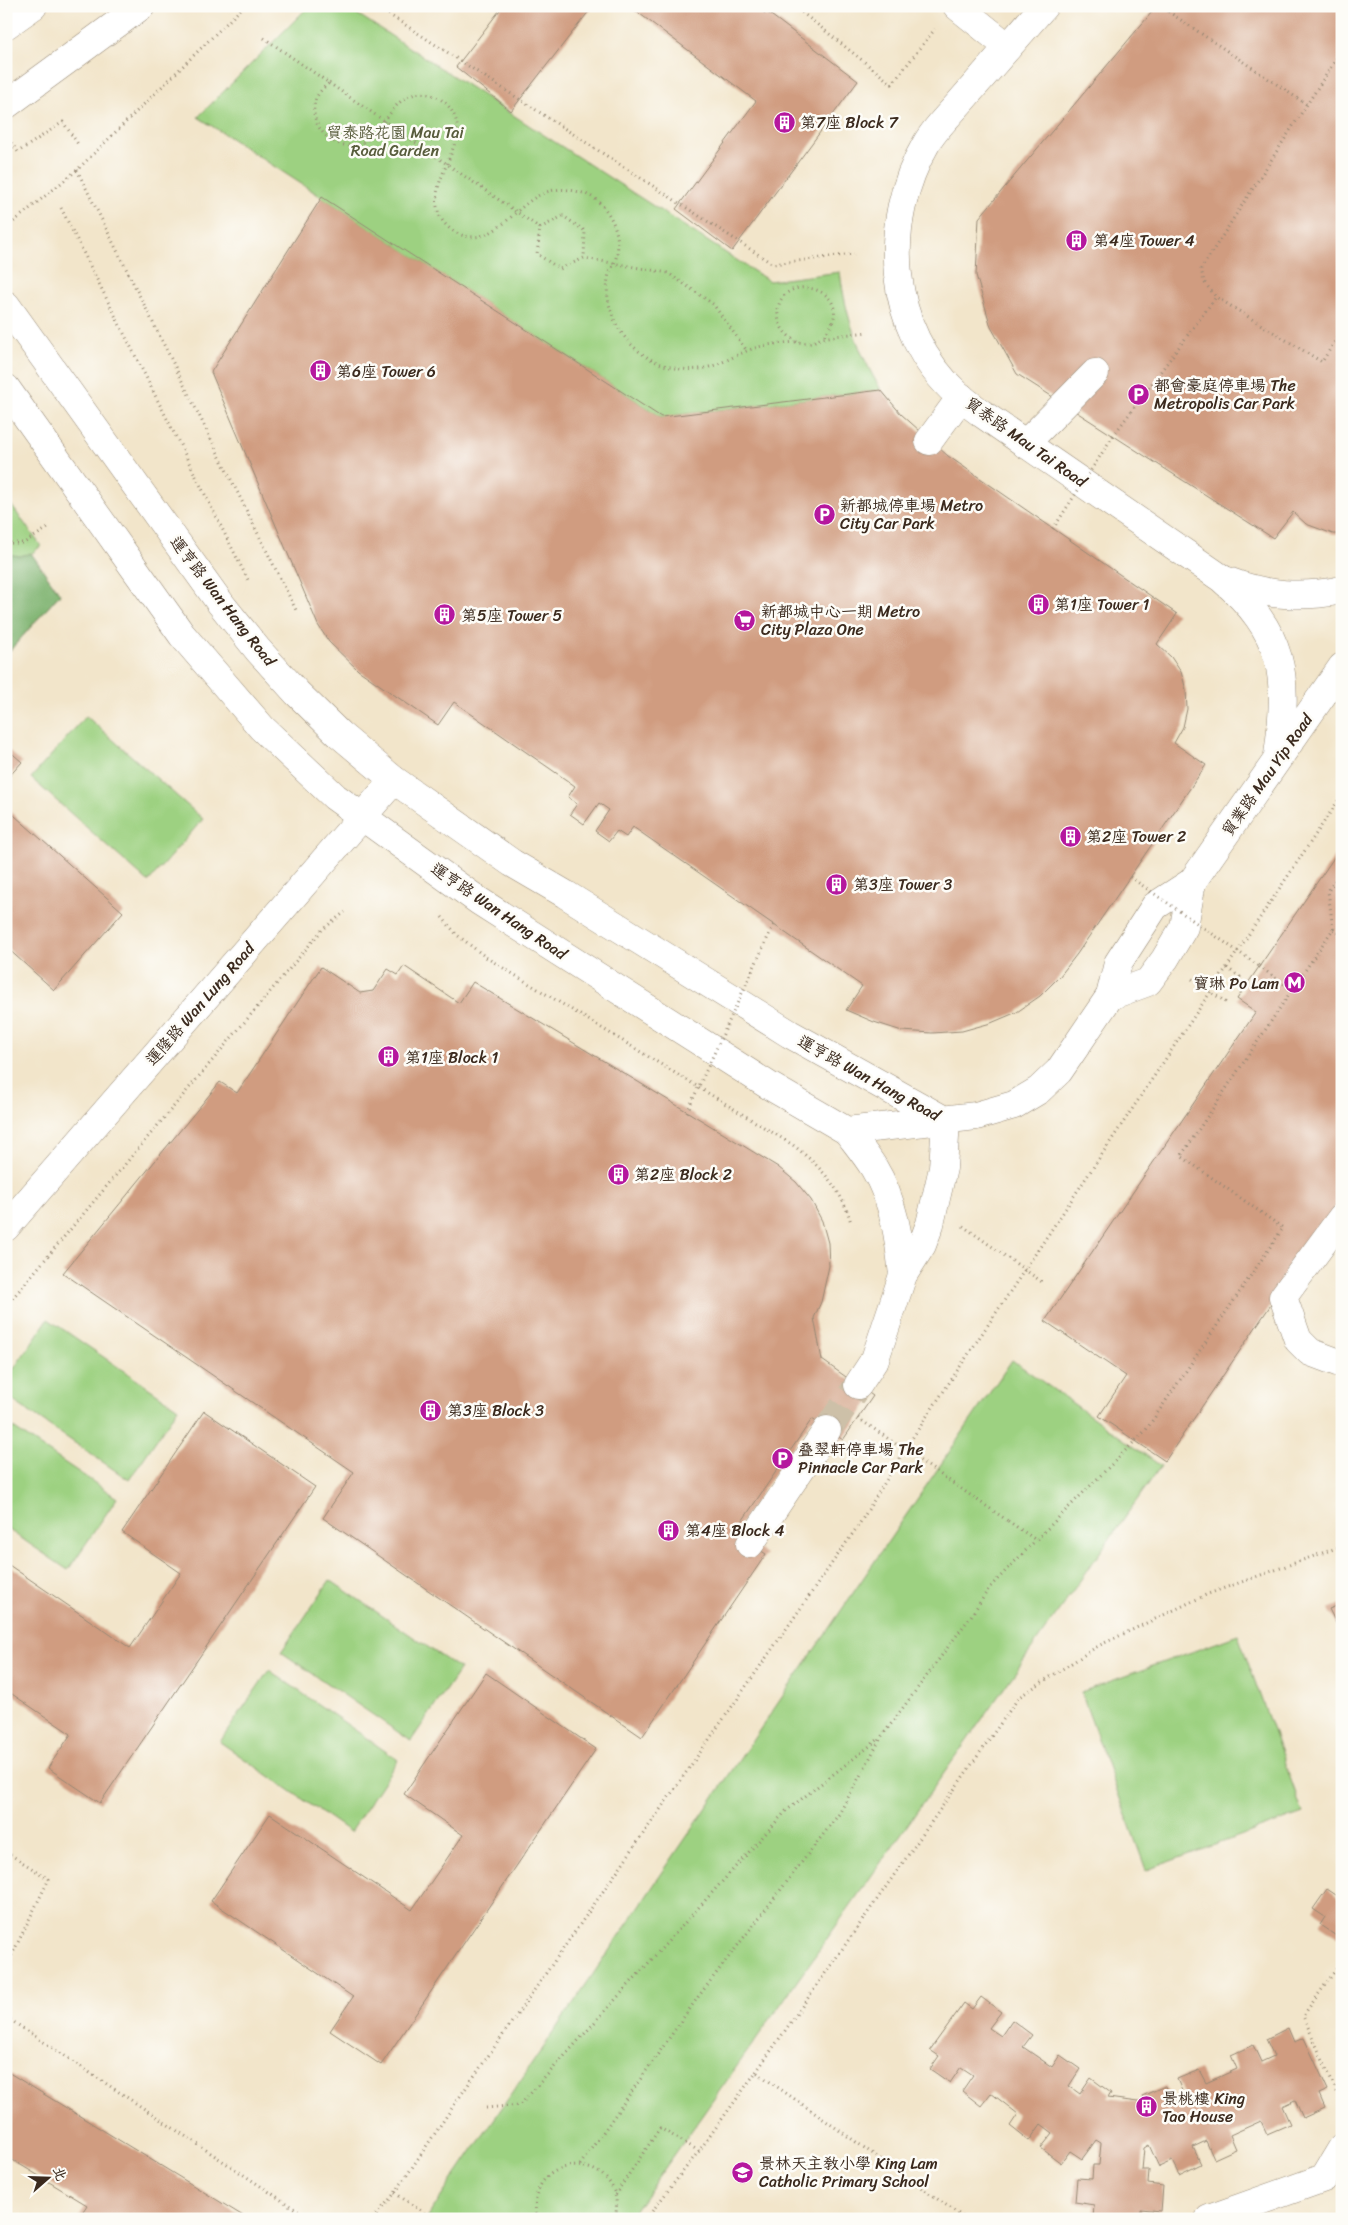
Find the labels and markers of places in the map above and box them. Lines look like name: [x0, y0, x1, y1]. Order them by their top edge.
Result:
place label: 第7座 Block 7: [800, 108, 899, 137]
building icon: 第7座 Block 7: [772, 110, 796, 134]
place label: 第4座 Tower 4: [1093, 226, 1195, 255]
building icon: 第4座 Tower 4: [1065, 228, 1089, 252]
place label: 第6座 Tower 6: [336, 357, 436, 386]
building icon: 第6座 Tower 6: [308, 359, 332, 383]
place label: 都會豪庭停車場 The Metropolis Car Park: [1154, 371, 1296, 418]
parking icon: 都會豪庭停車場 The Metropolis Car Park: [1126, 382, 1150, 406]
place label: 新都城停車場 Metro City Car Park: [840, 491, 983, 538]
parking icon: 新都城停車場 Metro City Car Park: [812, 502, 836, 526]
place label: 第1座 Tower 1: [1054, 590, 1150, 619]
building icon: 第1座 Tower 1: [1026, 592, 1050, 616]
place label: 新都城中心一期 Metro City Plaza One: [761, 597, 920, 644]
place label: 第5座 Tower 5: [461, 601, 563, 630]
building icon: 第5座 Tower 5: [433, 603, 457, 627]
supermarket icon: 新都城中心一期 Metro City Plaza One: [733, 608, 757, 632]
place label: 第2座 Tower 2: [1086, 822, 1186, 851]
building icon: 第2座 Tower 2: [1058, 824, 1082, 848]
place label: 第3座 Tower 3: [853, 870, 953, 899]
building icon: 第3座 Tower 3: [825, 872, 849, 896]
place label: 寶琳 Po Lam: [1193, 969, 1279, 998]
metro station icon: 寶琳 Po Lam: [1283, 971, 1307, 995]
place label: 第1座 Block 1: [405, 1043, 498, 1072]
building icon: 第1座 Block 1: [377, 1045, 401, 1069]
place label: 第2座 Block 2: [634, 1160, 732, 1189]
building icon: 第2座 Block 2: [606, 1162, 630, 1186]
place label: 第3座 Block 3: [447, 1396, 544, 1425]
building icon: 第3座 Block 3: [419, 1398, 443, 1422]
place label: 叠翠軒停車場 The Pinnacle Car Park: [798, 1435, 924, 1482]
parking icon: 叠翠軒停車場 The Pinnacle Car Park: [770, 1446, 794, 1470]
place label: 第4座 Block 4: [685, 1516, 785, 1545]
building icon: 第4座 Block 4: [657, 1518, 681, 1542]
place label: 景桃樓 King Tao House: [1162, 2084, 1245, 2131]
building icon: 景桃樓 King Tao House: [1134, 2095, 1158, 2119]
place label: 景林天主教小學 King Lam Catholic Primary School: [759, 2149, 938, 2196]
school or university icon: 景林天主教小學 King Lam Catholic Primary School: [731, 2160, 755, 2184]

